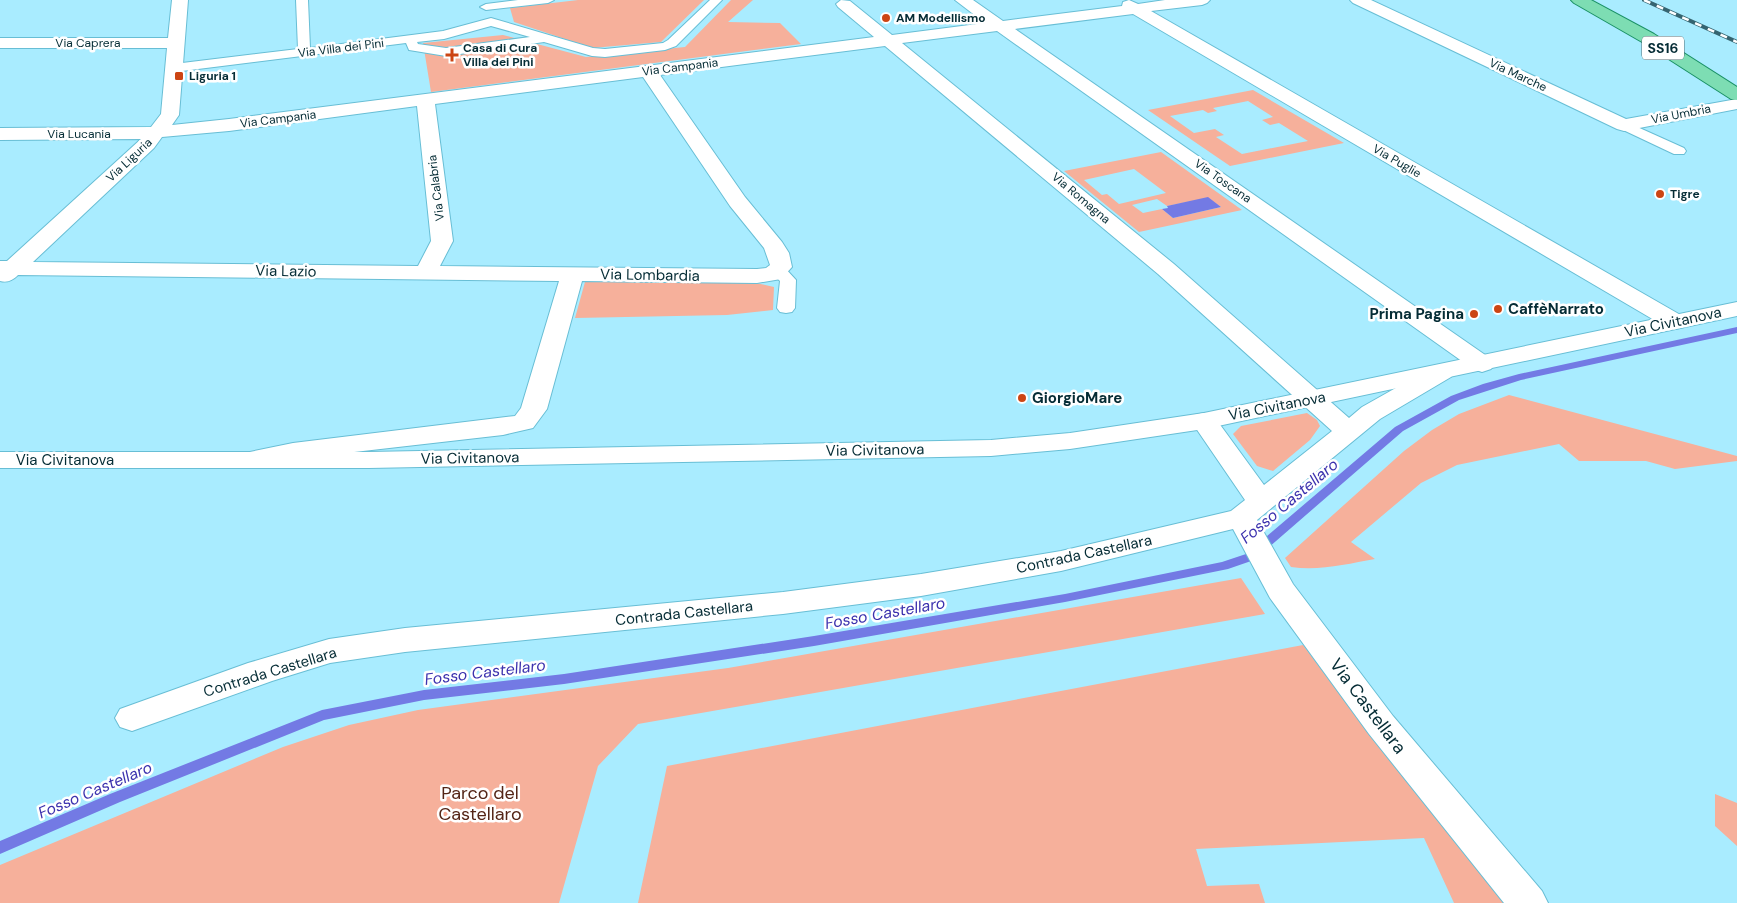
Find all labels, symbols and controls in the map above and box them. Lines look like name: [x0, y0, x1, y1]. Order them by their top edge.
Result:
place label: AM Modellismo: [896, 10, 986, 26]
marker: AM Modellismo: [880, 12, 892, 24]
street label: Via Caprera: [55, 35, 121, 51]
street label: Via Villa dei Pini: [297, 35, 385, 61]
road number: SS16: [1642, 36, 1684, 59]
place label: Casa di Cura Villa dei Pini: [463, 40, 537, 70]
marker: Casa di Cura Villa dei Pini: [445, 48, 459, 62]
street label: Via Campania: [641, 54, 719, 80]
street label: Via Marche: [1487, 55, 1550, 95]
place label: Liguria 1: [189, 68, 236, 84]
marker: Liguria 1: [173, 70, 185, 82]
street label: Via Umbria: [1650, 100, 1712, 128]
street label: Via Campania: [239, 106, 317, 132]
street label: Via Lucania: [47, 126, 111, 142]
street label: Via Liguria: [103, 135, 155, 185]
street label: Via Puglie: [1370, 141, 1424, 181]
street label: Via Calabria: [424, 154, 448, 222]
street label: Via Toscana: [1191, 155, 1255, 207]
street label: Via Romagna: [1048, 169, 1114, 227]
place label: Tigre: [1670, 186, 1700, 202]
marker: Tigre: [1654, 188, 1666, 200]
street label: Via Lazio: [255, 260, 317, 282]
street label: Via Lombardia: [600, 264, 700, 286]
place label: CaffèNarrato: [1508, 299, 1604, 319]
street label: Via Civitanova: [1623, 302, 1723, 342]
marker: CaffèNarrato: [1492, 303, 1504, 315]
place label: Prima Pagina: [1370, 304, 1464, 324]
marker: Prima Pagina: [1468, 308, 1480, 320]
street label: Via Civitanova: [1227, 387, 1327, 425]
place label: GiorgioMare: [1032, 388, 1122, 408]
marker: GiorgioMare: [1016, 392, 1028, 404]
street label: Via Civitanova: [826, 439, 924, 461]
street label: Via Civitanova: [421, 447, 519, 469]
street label: Via Civitanova: [16, 450, 114, 470]
water label: Fosso Castellaro: [1236, 454, 1342, 548]
street label: Contrada Castellara: [1014, 530, 1154, 578]
water label: Fosso Castellaro: [823, 592, 947, 634]
street label: Contrada Castellara: [614, 596, 754, 630]
street label: Contrada Castellara: [201, 642, 339, 702]
street label: Via Castellara: [1324, 653, 1412, 759]
water label: Fosso Castellaro: [423, 654, 547, 690]
water label: Fosso Castellaro: [35, 757, 155, 823]
park label: Parco del Castellaro: [438, 781, 522, 826]

